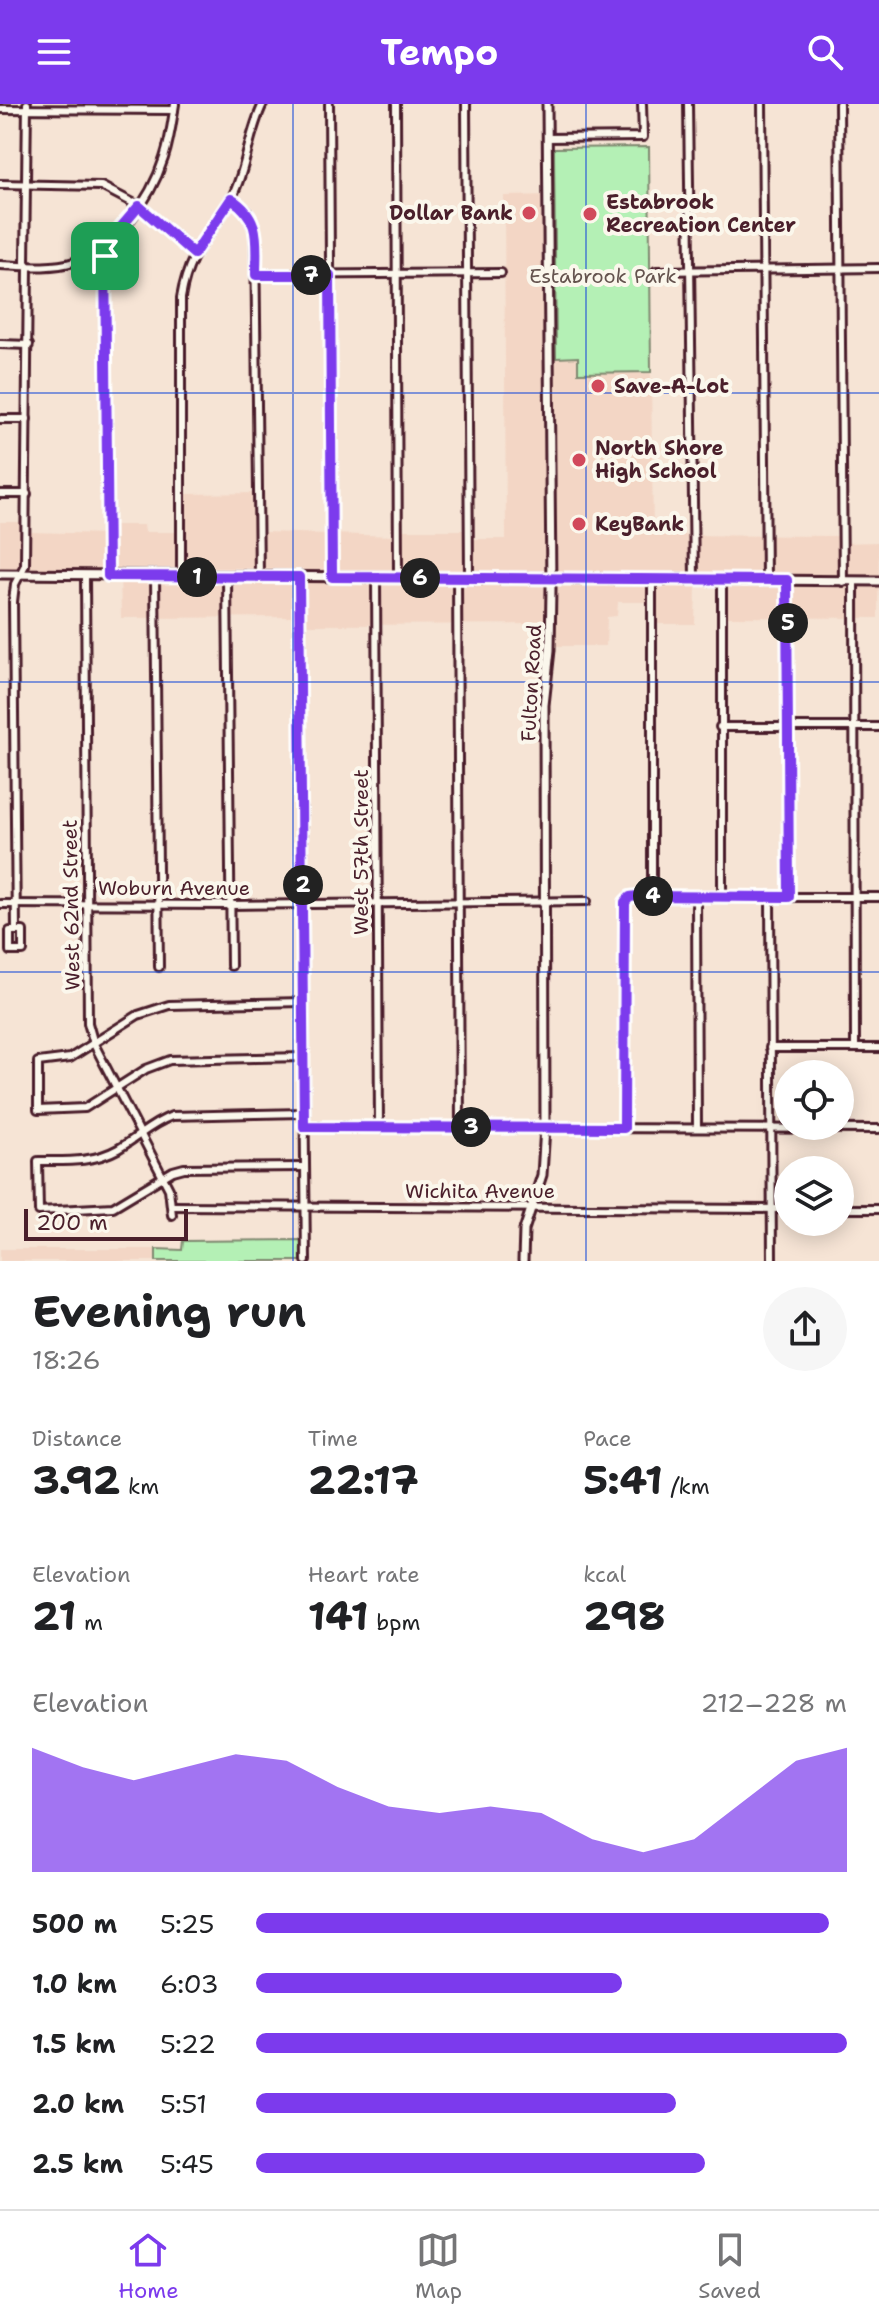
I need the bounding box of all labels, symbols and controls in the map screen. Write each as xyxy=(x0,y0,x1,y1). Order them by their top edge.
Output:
text: Tempo xyxy=(381,28,498,77)
icon: menu xyxy=(32,30,76,74)
icon: search xyxy=(803,30,847,74)
place label: Estabrook Recreation Center xyxy=(606,189,796,238)
place label: Dollar Bank xyxy=(389,200,513,226)
marker: Dollar Bank xyxy=(520,204,538,222)
marker: Estabrook Recreation Center xyxy=(581,205,599,223)
pin xyxy=(71,222,139,290)
icon: arrive xyxy=(83,234,127,278)
pin: 7 xyxy=(291,255,331,295)
text: 7 xyxy=(303,260,319,289)
park label: Estabrook Park xyxy=(529,263,677,289)
place label: Save-A-Lot xyxy=(614,373,729,399)
marker: Save-A-Lot xyxy=(589,377,607,395)
place label: North Shore High School xyxy=(595,435,724,484)
marker: North Shore High School xyxy=(570,451,588,469)
place label: KeyBank xyxy=(595,511,684,537)
marker: KeyBank xyxy=(570,515,588,533)
pin: 1 xyxy=(177,557,217,597)
pin: 6 xyxy=(400,558,440,598)
text: 1 xyxy=(192,562,202,591)
text: 6 xyxy=(412,563,428,592)
pin: 5 xyxy=(768,603,808,643)
text: 5 xyxy=(781,608,795,637)
street label: Fulton Road xyxy=(515,623,547,742)
street label: West 57th Street xyxy=(348,769,374,935)
street label: West 62nd Street xyxy=(57,819,85,991)
pin: 2 xyxy=(283,865,323,905)
text: 2 xyxy=(295,870,311,899)
street label: Woburn Avenue xyxy=(98,875,250,901)
pin: 4 xyxy=(633,876,673,916)
text: 4 xyxy=(645,881,661,910)
map controls xyxy=(774,1060,854,1236)
button: locate xyxy=(774,1060,854,1140)
pin: 3 xyxy=(451,1107,491,1147)
text: 3 xyxy=(463,1112,479,1141)
button: layers xyxy=(774,1156,854,1236)
street label: Wichita Avenue xyxy=(405,1178,555,1204)
scale bar xyxy=(24,1205,188,1241)
text: 200 m xyxy=(36,1208,108,1237)
text: Evening run xyxy=(32,1282,306,1341)
button: share xyxy=(763,1287,847,1371)
text: 18:26 xyxy=(32,1342,101,1377)
text: Distance xyxy=(32,1424,122,1453)
text: Time xyxy=(308,1424,358,1453)
text: Pace xyxy=(583,1424,632,1453)
text: 3.92 xyxy=(32,1453,121,1507)
text: 22:17 xyxy=(308,1453,419,1507)
text: 5:41 xyxy=(583,1453,663,1507)
text: km xyxy=(121,1472,159,1501)
text: /km xyxy=(663,1472,710,1501)
text: Elevation xyxy=(32,1560,130,1589)
text: Heart rate xyxy=(308,1560,420,1589)
text: kcal xyxy=(583,1560,626,1589)
text: 21 xyxy=(32,1589,76,1643)
text: 141 xyxy=(308,1589,369,1643)
text: 298 xyxy=(583,1589,666,1643)
text: m xyxy=(76,1608,103,1637)
text: bpm xyxy=(369,1608,420,1637)
text: Elevation xyxy=(32,1685,148,1720)
text: 212–228 m xyxy=(700,1685,847,1720)
text: 500 m xyxy=(32,1906,117,1941)
text: 5:25 xyxy=(160,1906,214,1941)
text: 1.0 km xyxy=(32,1966,117,2001)
text: 6:03 xyxy=(160,1966,219,2001)
text: 1.5 km xyxy=(32,2026,116,2061)
text: 5:22 xyxy=(160,2026,216,2061)
text: 2.0 km xyxy=(32,2086,124,2121)
text: 5:51 xyxy=(160,2086,207,2121)
text: 2.5 km xyxy=(32,2146,123,2181)
text: 5:45 xyxy=(160,2146,214,2181)
tab: Home xyxy=(118,2228,179,2305)
tab: Map xyxy=(415,2228,462,2305)
tab: Saved xyxy=(698,2228,761,2305)

